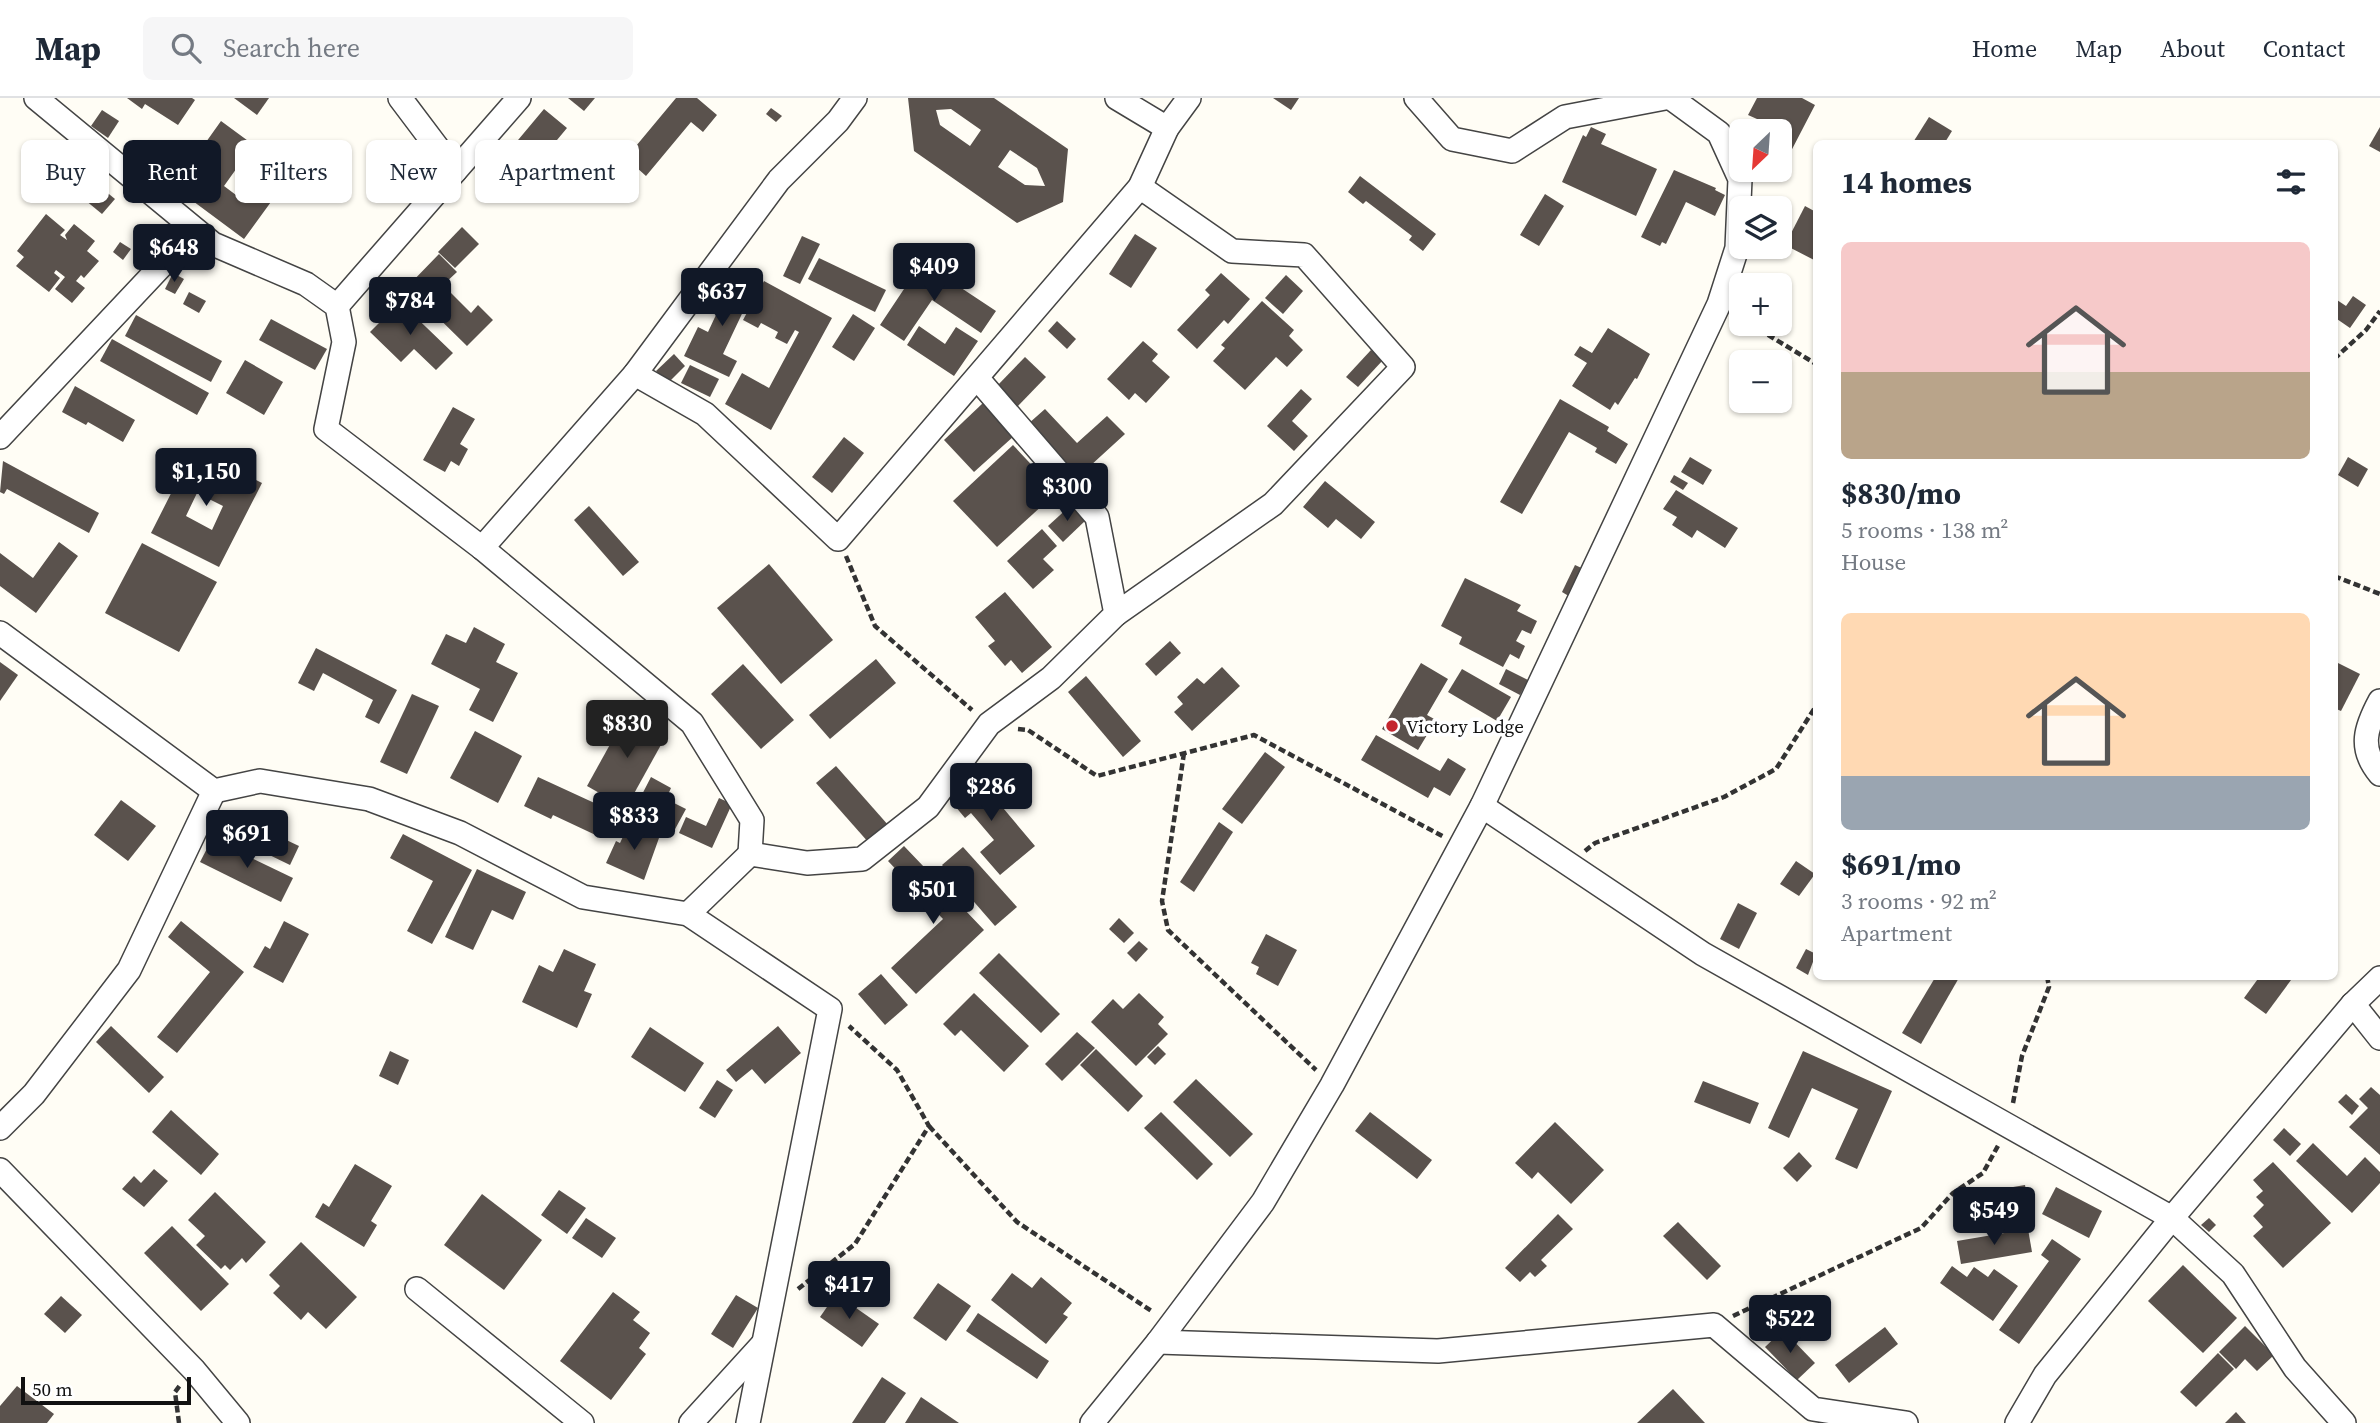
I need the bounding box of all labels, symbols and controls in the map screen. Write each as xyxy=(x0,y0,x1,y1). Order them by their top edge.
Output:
search box xyxy=(143,17,633,80)
text: Map xyxy=(35,26,101,71)
icon: search xyxy=(167,29,205,67)
text: Search here xyxy=(223,30,360,66)
text: Home xyxy=(1972,32,2037,65)
text: Map xyxy=(2075,32,2122,65)
text: About xyxy=(2160,32,2225,65)
text: Contact xyxy=(2263,32,2345,65)
north arrow xyxy=(1729,119,1792,182)
map controls xyxy=(1729,119,1792,413)
chip: Buy xyxy=(21,140,109,203)
chip: Rent xyxy=(123,140,221,203)
chip: Filters xyxy=(235,140,352,203)
chip: New xyxy=(366,140,461,203)
chip: Apartment xyxy=(475,140,639,203)
text: 14 homes xyxy=(1841,162,1972,203)
icon: filters xyxy=(2272,163,2310,201)
button: layers xyxy=(1729,196,1792,259)
pin: $648 xyxy=(133,225,215,284)
text: $648 xyxy=(149,231,199,263)
pin: $409 xyxy=(893,244,975,303)
text: $409 xyxy=(909,250,959,282)
pin: $637 xyxy=(681,268,763,328)
button: + xyxy=(1729,273,1792,336)
text: $637 xyxy=(697,275,747,307)
pin: $784 xyxy=(369,278,451,337)
text: $784 xyxy=(385,284,435,316)
icon: home xyxy=(2013,287,2139,413)
button: − xyxy=(1729,350,1792,413)
pin: $1,150 xyxy=(149,448,263,508)
text: $1,150 xyxy=(171,455,241,487)
pin: $300 xyxy=(1026,464,1108,523)
text: $300 xyxy=(1042,470,1092,502)
text: $830/mo xyxy=(1841,473,1961,514)
text: 5 rooms · 138 m² xyxy=(1841,514,2008,546)
text: House xyxy=(1841,546,1906,578)
icon: home xyxy=(2013,658,2139,784)
pin: $830 xyxy=(586,700,668,760)
text: $830 xyxy=(602,707,652,739)
place label: Victory Lodge xyxy=(1406,713,1524,739)
marker: Victory Lodge xyxy=(1384,718,1400,734)
pin: $286 xyxy=(950,764,1032,823)
text: $286 xyxy=(966,770,1016,802)
pin: $833 xyxy=(593,792,675,852)
text: $833 xyxy=(609,799,659,831)
pin: $691 xyxy=(206,810,288,870)
text: $691 xyxy=(222,817,272,849)
text: $691/mo xyxy=(1841,844,1961,885)
pin: $501 xyxy=(892,866,974,926)
text: $501 xyxy=(908,873,958,905)
text: 3 rooms · 92 m² xyxy=(1841,885,1997,917)
text: Apartment xyxy=(1841,917,1952,949)
pin: $549 xyxy=(1953,1188,2035,1247)
text: $549 xyxy=(1969,1194,2019,1226)
pin: $417 xyxy=(808,1262,890,1321)
text: $417 xyxy=(824,1268,874,1300)
pin: $522 xyxy=(1749,1296,1831,1355)
text: $522 xyxy=(1765,1302,1815,1334)
scale bar xyxy=(21,1374,191,1406)
text: 50 m xyxy=(32,1376,73,1402)

